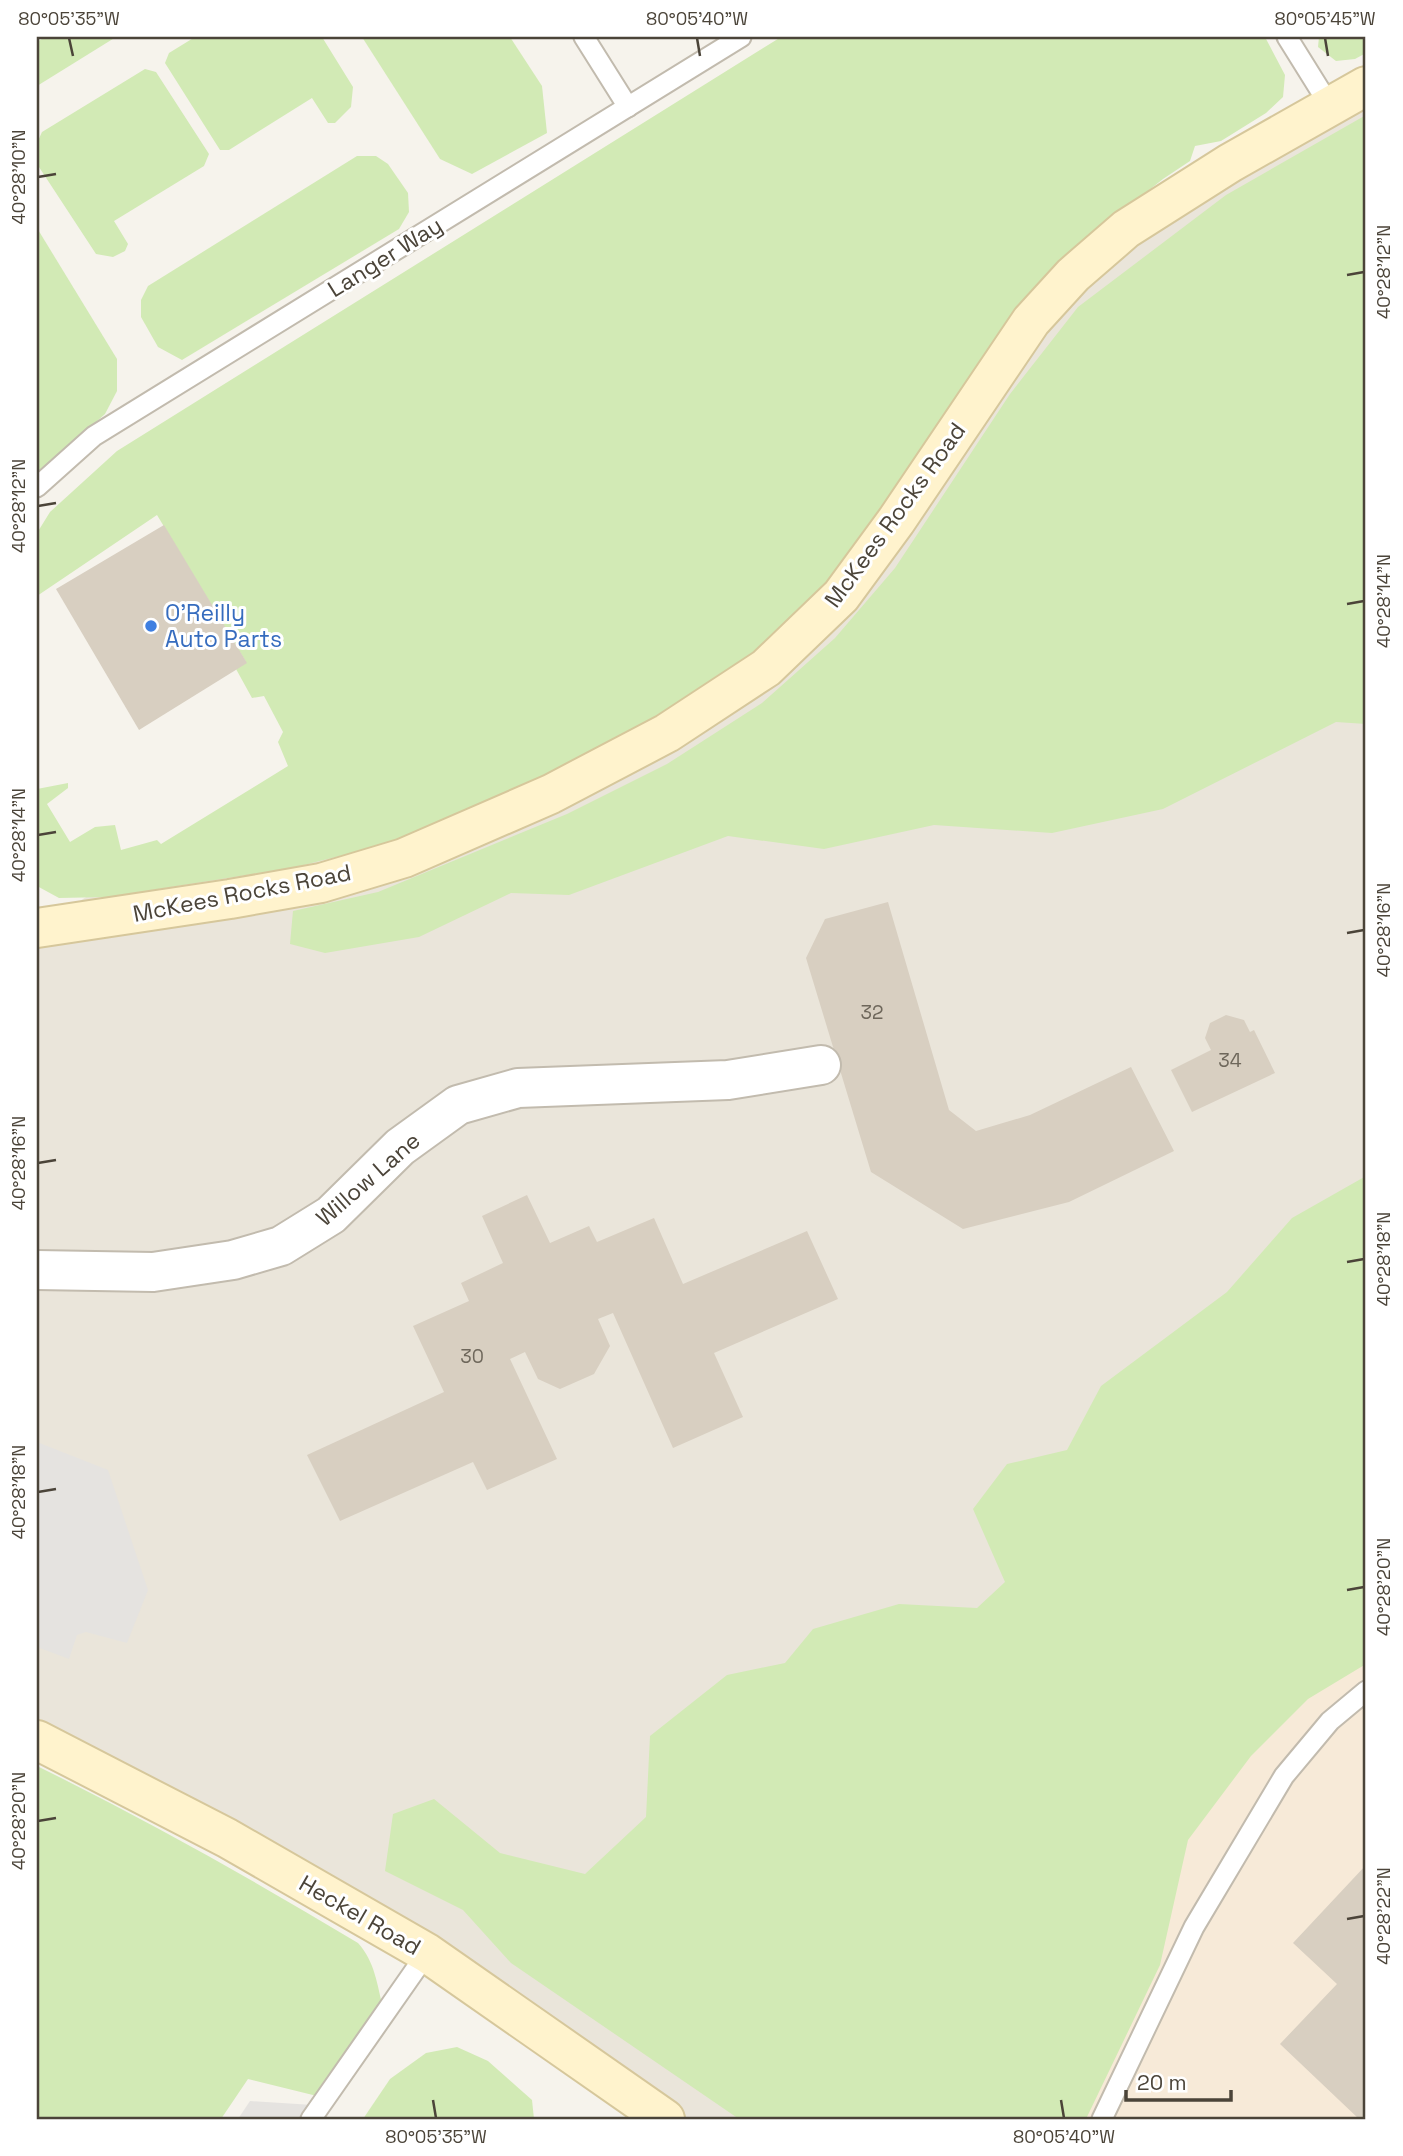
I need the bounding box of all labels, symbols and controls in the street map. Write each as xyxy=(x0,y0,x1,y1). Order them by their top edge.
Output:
text: 80°05'35"W xyxy=(18,7,120,30)
text: 80°05'40"W xyxy=(646,7,748,30)
text: 80°05'45"W xyxy=(1274,7,1376,30)
text: 40°28'10"N xyxy=(7,130,30,224)
street label: Langer Way xyxy=(322,210,448,304)
text: 40°28'12"N xyxy=(1372,225,1395,319)
street label: McKees Rocks Road xyxy=(818,417,972,613)
text: 40°28'12"N xyxy=(7,459,30,553)
text: 40°28'14"N xyxy=(1372,554,1395,648)
place label: O'Reilly Auto Parts xyxy=(165,598,282,654)
marker: O'Reilly Auto Parts xyxy=(143,618,159,634)
text: 40°28'14"N xyxy=(7,788,30,882)
street label: McKees Rocks Road xyxy=(130,857,354,929)
text: 40°28'16"N xyxy=(1372,883,1395,977)
house number: 32 xyxy=(861,1000,883,1025)
house number: 34 xyxy=(1218,1048,1242,1073)
text: 40°28'16"N xyxy=(7,1116,30,1210)
street label: Willow Lane xyxy=(310,1125,426,1233)
text: 40°28'18"N xyxy=(1372,1212,1395,1306)
house number: 30 xyxy=(460,1344,484,1369)
text: 40°28'18"N xyxy=(7,1445,30,1539)
text: 40°28'20"N xyxy=(1372,1538,1395,1636)
text: 40°28'20"N xyxy=(7,1772,30,1870)
text: 40°28'22"N xyxy=(1372,1867,1395,1965)
street label: Heckel Road xyxy=(294,1868,426,1962)
scale bar xyxy=(1126,2058,1232,2102)
text: 20 m xyxy=(1137,2069,1187,2096)
text: 80°05'35"W xyxy=(385,2125,487,2148)
text: 80°05'40"W xyxy=(1013,2125,1115,2148)

